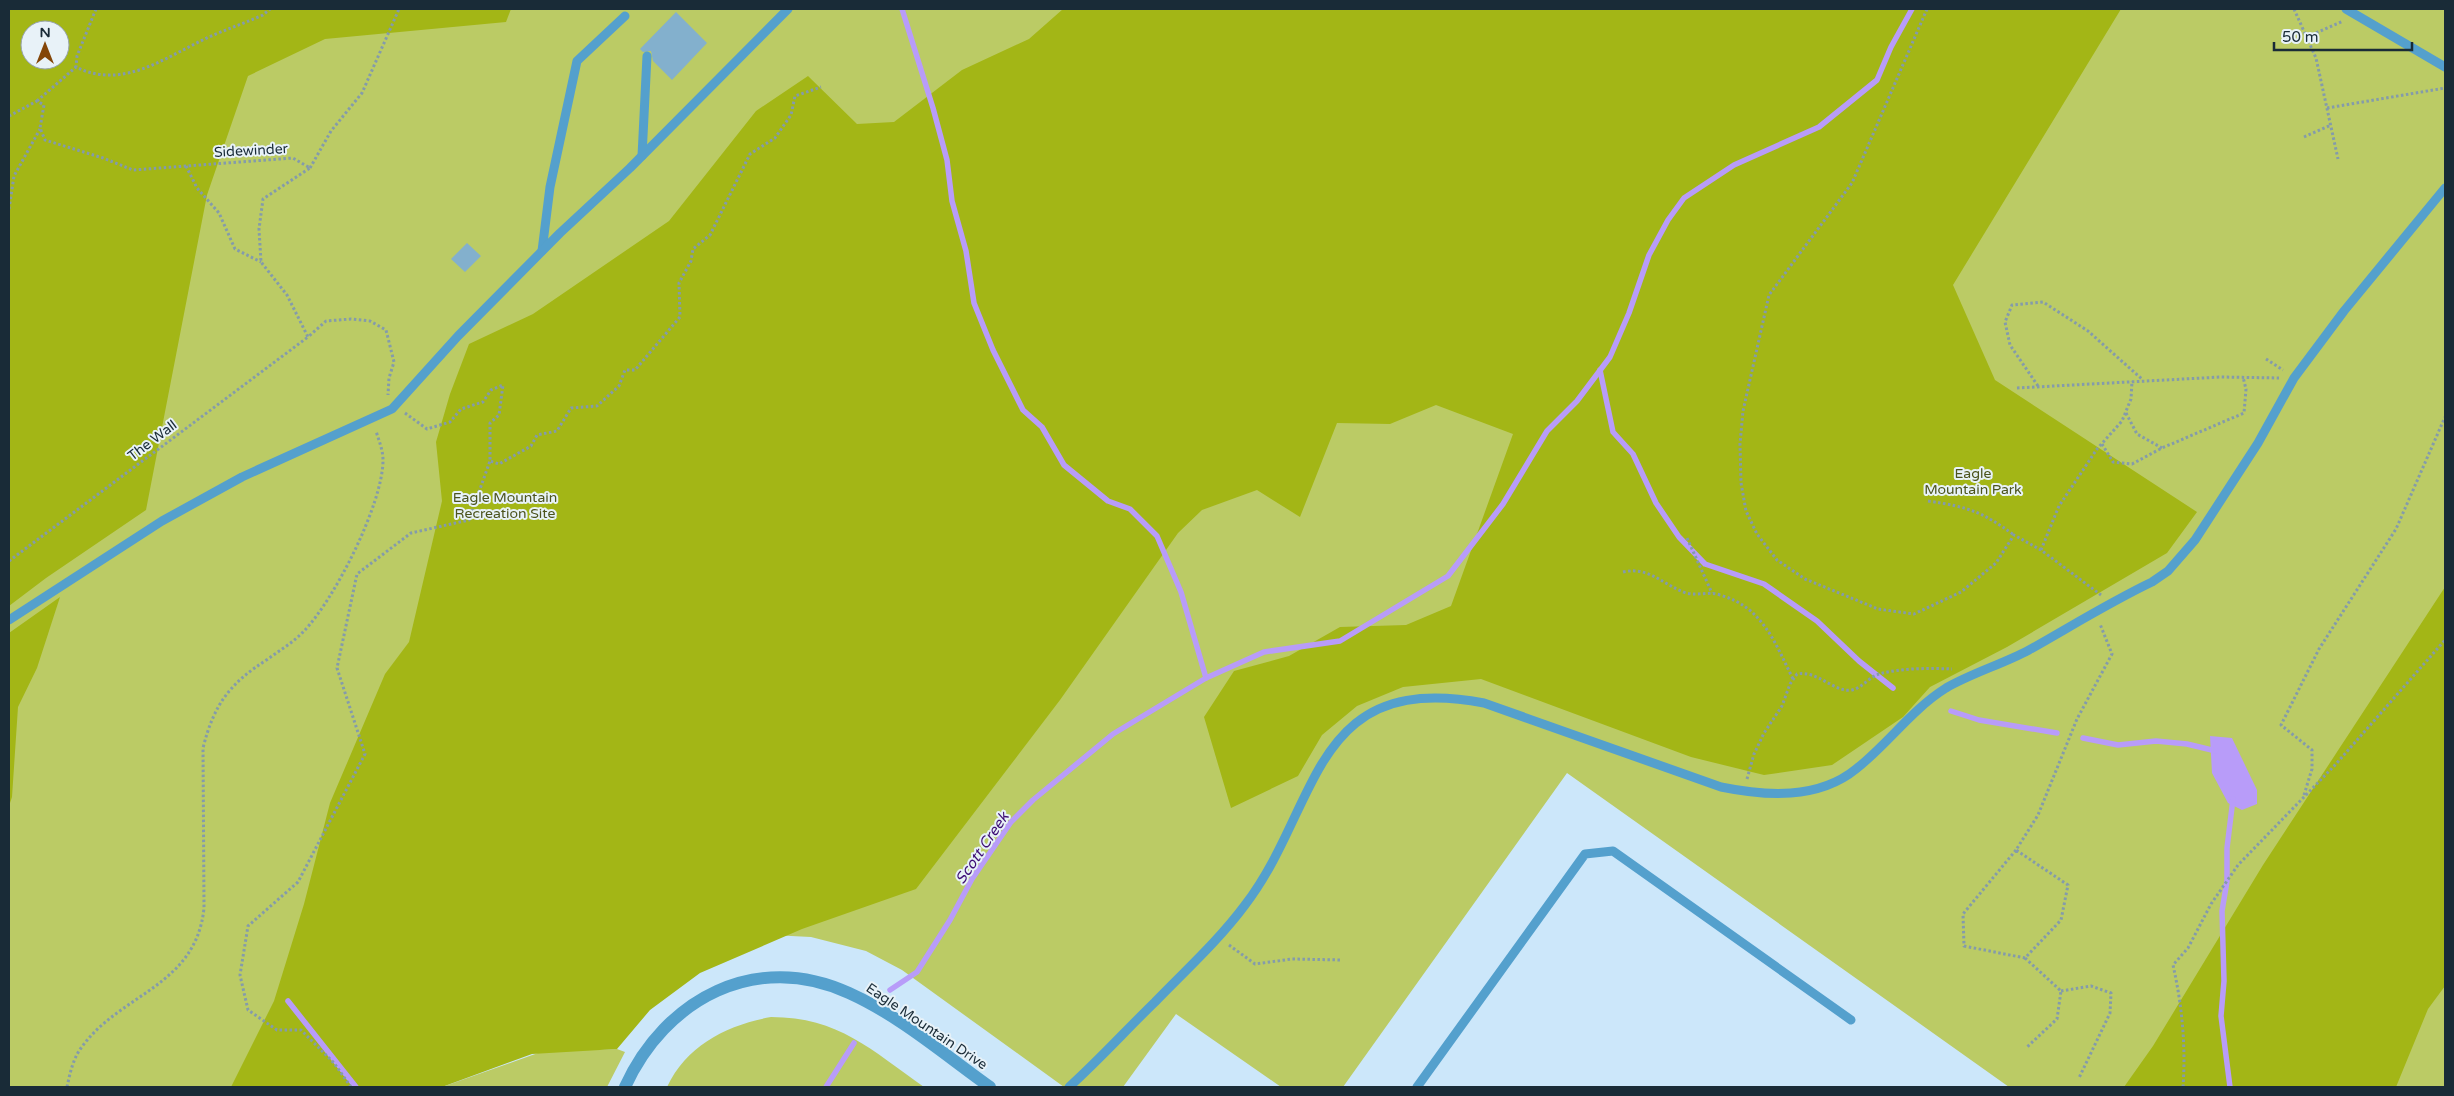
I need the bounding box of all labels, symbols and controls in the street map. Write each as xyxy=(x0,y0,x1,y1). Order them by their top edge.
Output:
north arrow xyxy=(20,20,70,70)
scale bar xyxy=(2274,20,2412,52)
text: N xyxy=(39,24,51,41)
text: 50 m xyxy=(2282,28,2319,46)
street label: Sidewinder xyxy=(214,140,289,161)
street label: The Wall xyxy=(124,416,180,464)
park label: Eagle Mountain Park xyxy=(1924,465,2022,498)
park label: Eagle Mountain Recreation Site xyxy=(453,489,557,522)
water label: Scott Creek xyxy=(951,807,1014,887)
street label: Eagle Mountain Drive xyxy=(863,979,991,1073)

